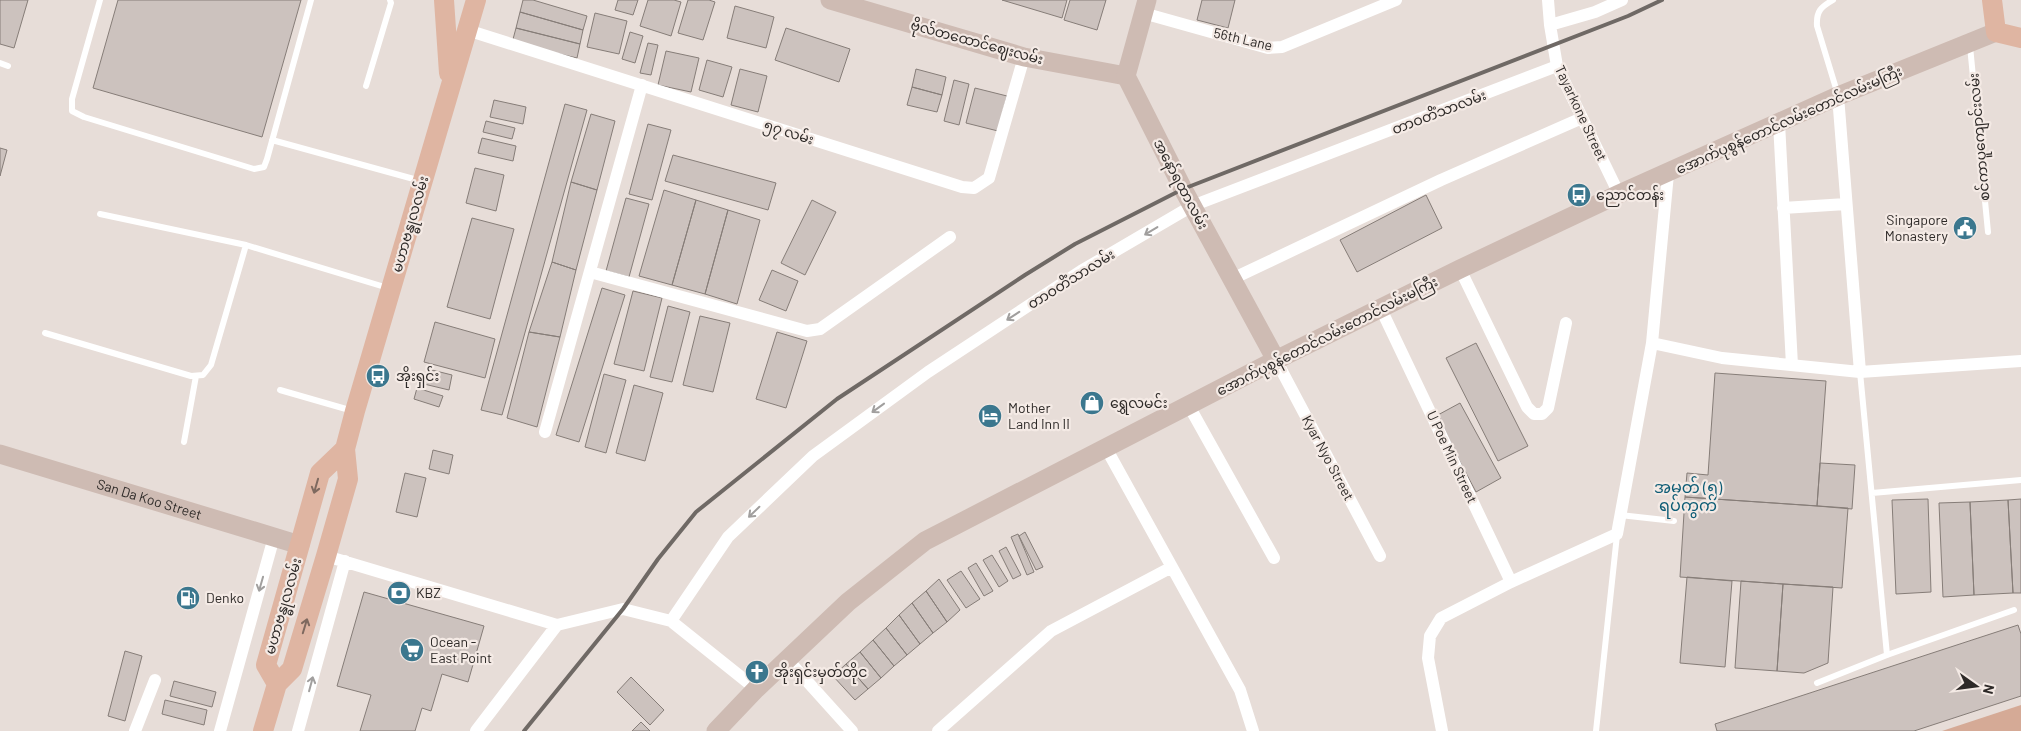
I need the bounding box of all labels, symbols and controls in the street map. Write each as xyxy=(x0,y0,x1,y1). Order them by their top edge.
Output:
street label: ဗိုလ်တထောင်ဈေးလမ်း xyxy=(908,15,1046,71)
street label: 56th Lane xyxy=(1212,23,1274,54)
street label: အောက်ပုစွန်တောင်လမ်းတောင်လမ်းမကြီး xyxy=(1673,61,1906,181)
street label: Tayarkone Street xyxy=(1552,62,1611,163)
street label: စင်ကာပူကျောင်းလမ်း xyxy=(1963,72,1997,202)
street label: တာဝတိံသာလမ်း xyxy=(1389,85,1488,137)
street label: ၅၇ လမ်း xyxy=(761,115,817,151)
street label: အနော်ရထာလမ်း xyxy=(1147,135,1213,234)
street label: မဟာဗန္ဓုလလမ်း xyxy=(387,173,436,275)
bus stop icon: ညောင်တန်း xyxy=(1566,182,1592,208)
place label: ညောင်တန်း xyxy=(1596,185,1664,207)
place label: Singapore Monastery xyxy=(1885,211,1949,244)
public building icon: Singapore Monastery xyxy=(1952,215,1978,241)
one-way arrow xyxy=(1144,226,1158,236)
street label: တာဝတိံသာလမ်း xyxy=(1024,244,1117,312)
street label: အောက်ပုစွန်တောင်လမ်းတောင်လမ်းမကြီး xyxy=(1213,271,1442,402)
one-way arrow xyxy=(1006,312,1020,322)
bus stop icon: အိုးရှင်း xyxy=(365,363,391,389)
place label: အိုးရှင်း xyxy=(396,366,439,388)
shop icon: ရွှေလမင်း xyxy=(1079,390,1105,416)
place label: ရွှေလမင်း xyxy=(1110,393,1167,415)
place label: Mother Land Inn II xyxy=(1008,399,1070,432)
one-way arrow xyxy=(871,403,885,413)
hotel icon: Mother Land Inn II xyxy=(977,403,1003,429)
street label: U Poe Min Street xyxy=(1424,408,1481,506)
street label: Kyar Nyo Street xyxy=(1299,412,1358,503)
street label: San Da Koo Street xyxy=(95,475,204,523)
district label: အမှတ် (၅) ရပ်ကွက် xyxy=(1654,476,1723,519)
one-way arrow xyxy=(311,478,321,494)
one-way arrow xyxy=(748,506,760,518)
street label: မဟာဗန္ဓုလလမ်း xyxy=(260,555,309,657)
one-way arrow xyxy=(255,576,265,592)
bank icon: KBZ xyxy=(386,580,412,606)
place label: KBZ xyxy=(416,584,441,601)
fuel station icon: Denko xyxy=(175,585,201,611)
place label: Denko xyxy=(206,589,244,606)
one-way arrow xyxy=(301,618,311,634)
place label: Ocean - East Point xyxy=(430,633,492,666)
supermarket icon: Ocean - East Point xyxy=(399,637,425,663)
church icon: အိုးရှင်းမှတ်တိုင xyxy=(744,659,770,685)
north arrow xyxy=(1951,661,2001,711)
place label: အိုးရှင်းမှတ်တိုင xyxy=(774,662,867,684)
one-way arrow xyxy=(306,676,316,692)
text: N xyxy=(1980,683,1998,696)

